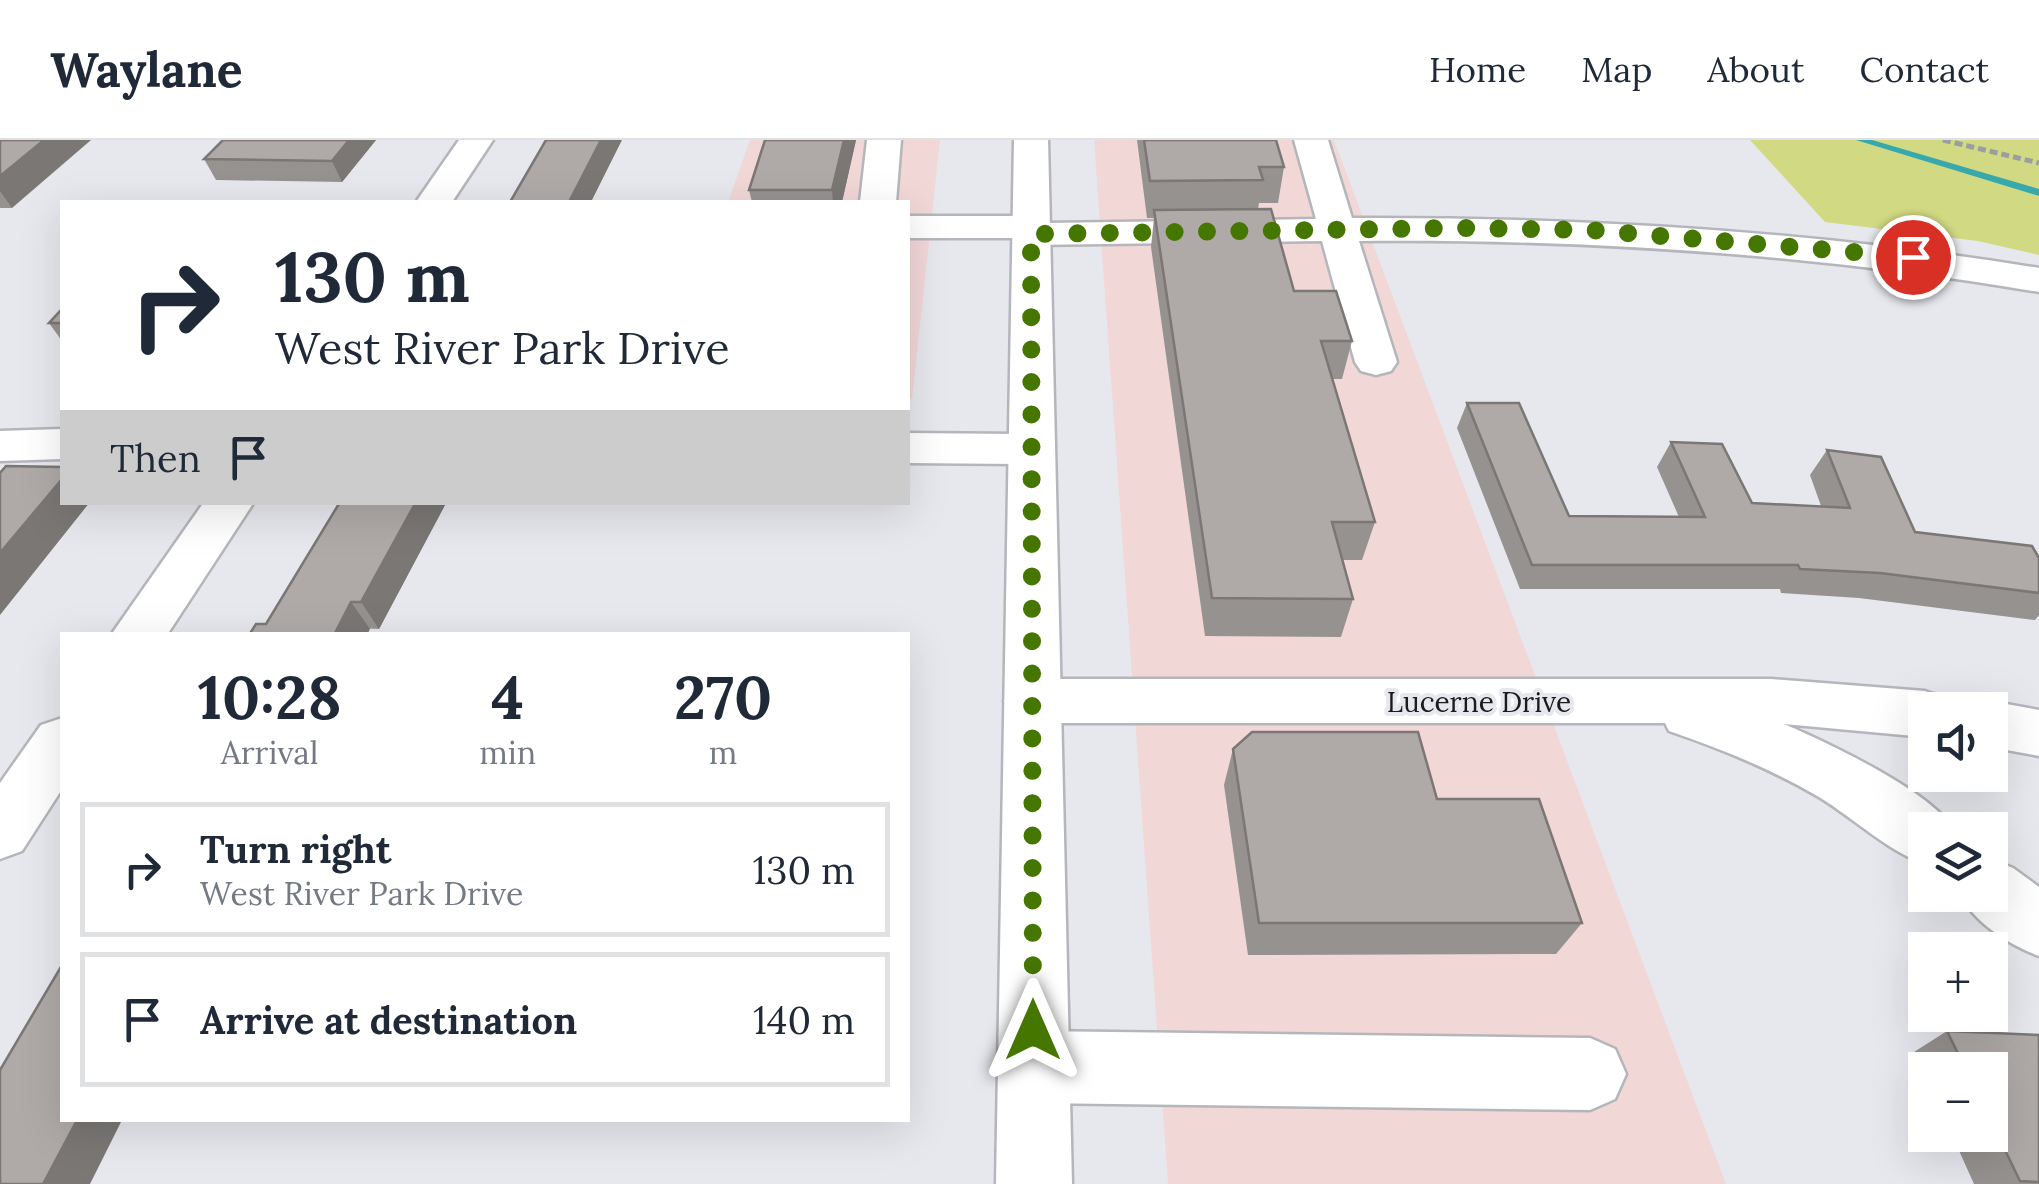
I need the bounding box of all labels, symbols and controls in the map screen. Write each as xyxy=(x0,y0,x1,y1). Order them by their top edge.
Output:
text: Waylane xyxy=(50,39,243,100)
text: Home xyxy=(1429,47,1526,92)
text: Map xyxy=(1581,47,1652,92)
text: About xyxy=(1707,47,1805,92)
text: Contact xyxy=(1860,47,1989,92)
pin xyxy=(1871,215,1956,300)
icon: arrive xyxy=(1886,230,1941,285)
text: 130 m xyxy=(275,232,470,321)
icon: right xyxy=(110,240,240,370)
text: West River Park Drive xyxy=(275,319,730,376)
icon: arrive xyxy=(221,430,276,485)
text: Then xyxy=(110,434,201,482)
text: 10:28 xyxy=(198,659,342,735)
text: 4 xyxy=(491,659,524,735)
text: 270 xyxy=(674,659,772,735)
street label: Lucerne Drive xyxy=(1387,684,1571,720)
map controls xyxy=(1908,692,2008,1152)
button: sound xyxy=(1908,692,2008,792)
text: Arrival xyxy=(221,732,319,773)
text: min xyxy=(479,732,536,773)
text: m xyxy=(709,732,737,773)
button: layers xyxy=(1908,812,2008,912)
text: Turn right xyxy=(200,825,391,873)
icon: right xyxy=(115,842,170,897)
text: 130 m xyxy=(752,846,855,894)
text: West River Park Drive xyxy=(200,873,523,914)
button: + xyxy=(1908,932,2008,1032)
position arrow xyxy=(981,978,1085,1082)
icon: arrive xyxy=(115,992,170,1047)
text: Arrive at destination xyxy=(200,996,577,1044)
text: 140 m xyxy=(753,996,855,1044)
button: − xyxy=(1908,1052,2008,1152)

